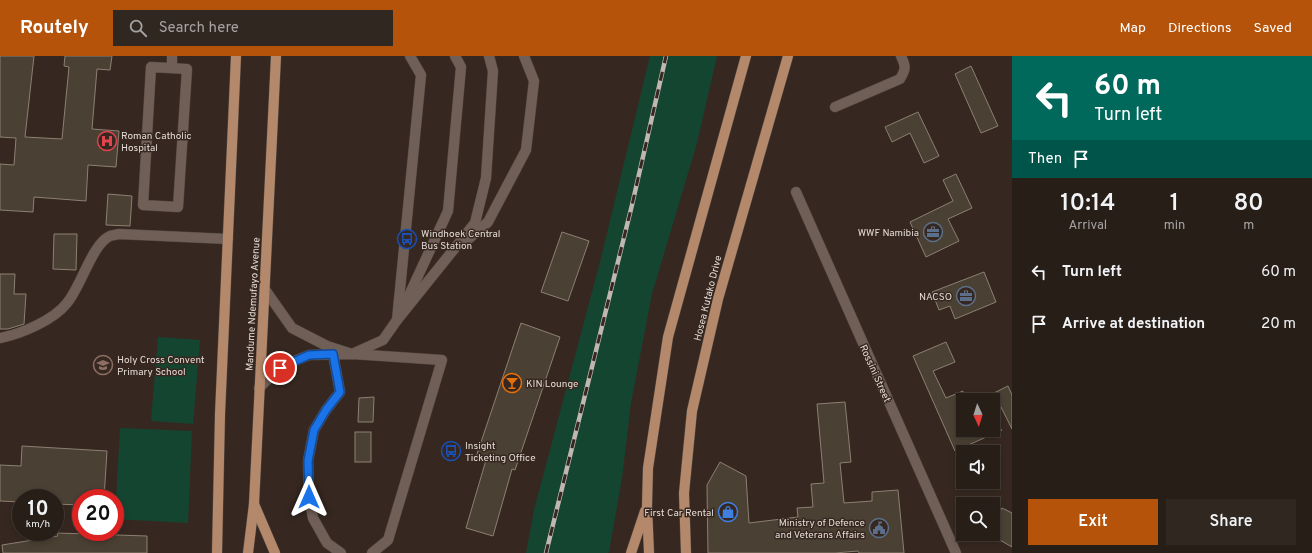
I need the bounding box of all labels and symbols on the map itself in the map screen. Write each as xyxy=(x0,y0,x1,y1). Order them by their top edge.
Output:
hospital icon: Roman Catholic Hospital xyxy=(96,130,118,152)
place label: Roman Catholic Hospital xyxy=(121,130,192,155)
office icon: WWF Namibia xyxy=(922,221,944,243)
place label: WWF Namibia xyxy=(858,227,919,240)
bus stop icon: Windhoek Central Bus Station xyxy=(396,228,418,250)
place label: Windhoek Central Bus Station xyxy=(421,228,500,253)
street label: Mandume Ndemufayo Avenue xyxy=(244,237,263,371)
street label: Hosea Kutako Drive xyxy=(692,254,725,343)
office icon: NACSO xyxy=(955,285,977,307)
place label: NACSO xyxy=(919,291,952,304)
street label: Rossini Street xyxy=(856,343,893,405)
pin xyxy=(263,351,297,385)
school or university icon: Holy Cross Convent Primary School xyxy=(92,354,114,376)
place label: Holy Cross Convent Primary School xyxy=(117,354,205,379)
bar icon: KIN Lounge xyxy=(501,372,523,394)
place label: KIN Lounge xyxy=(526,378,578,391)
north arrow xyxy=(956,393,1000,437)
bus stop icon: Insight Ticketing Office xyxy=(440,440,462,462)
place label: Insight Ticketing Office xyxy=(465,440,536,465)
position arrow xyxy=(288,476,330,518)
speed limit sign: 20 xyxy=(72,489,124,541)
shop icon: First Car Rental xyxy=(717,501,739,523)
place label: First Car Rental xyxy=(644,507,714,520)
place label: Ministry of Defence and Veterans Affairs xyxy=(775,517,865,542)
public building icon: Ministry of Defence and Veterans Affairs xyxy=(868,517,890,539)

